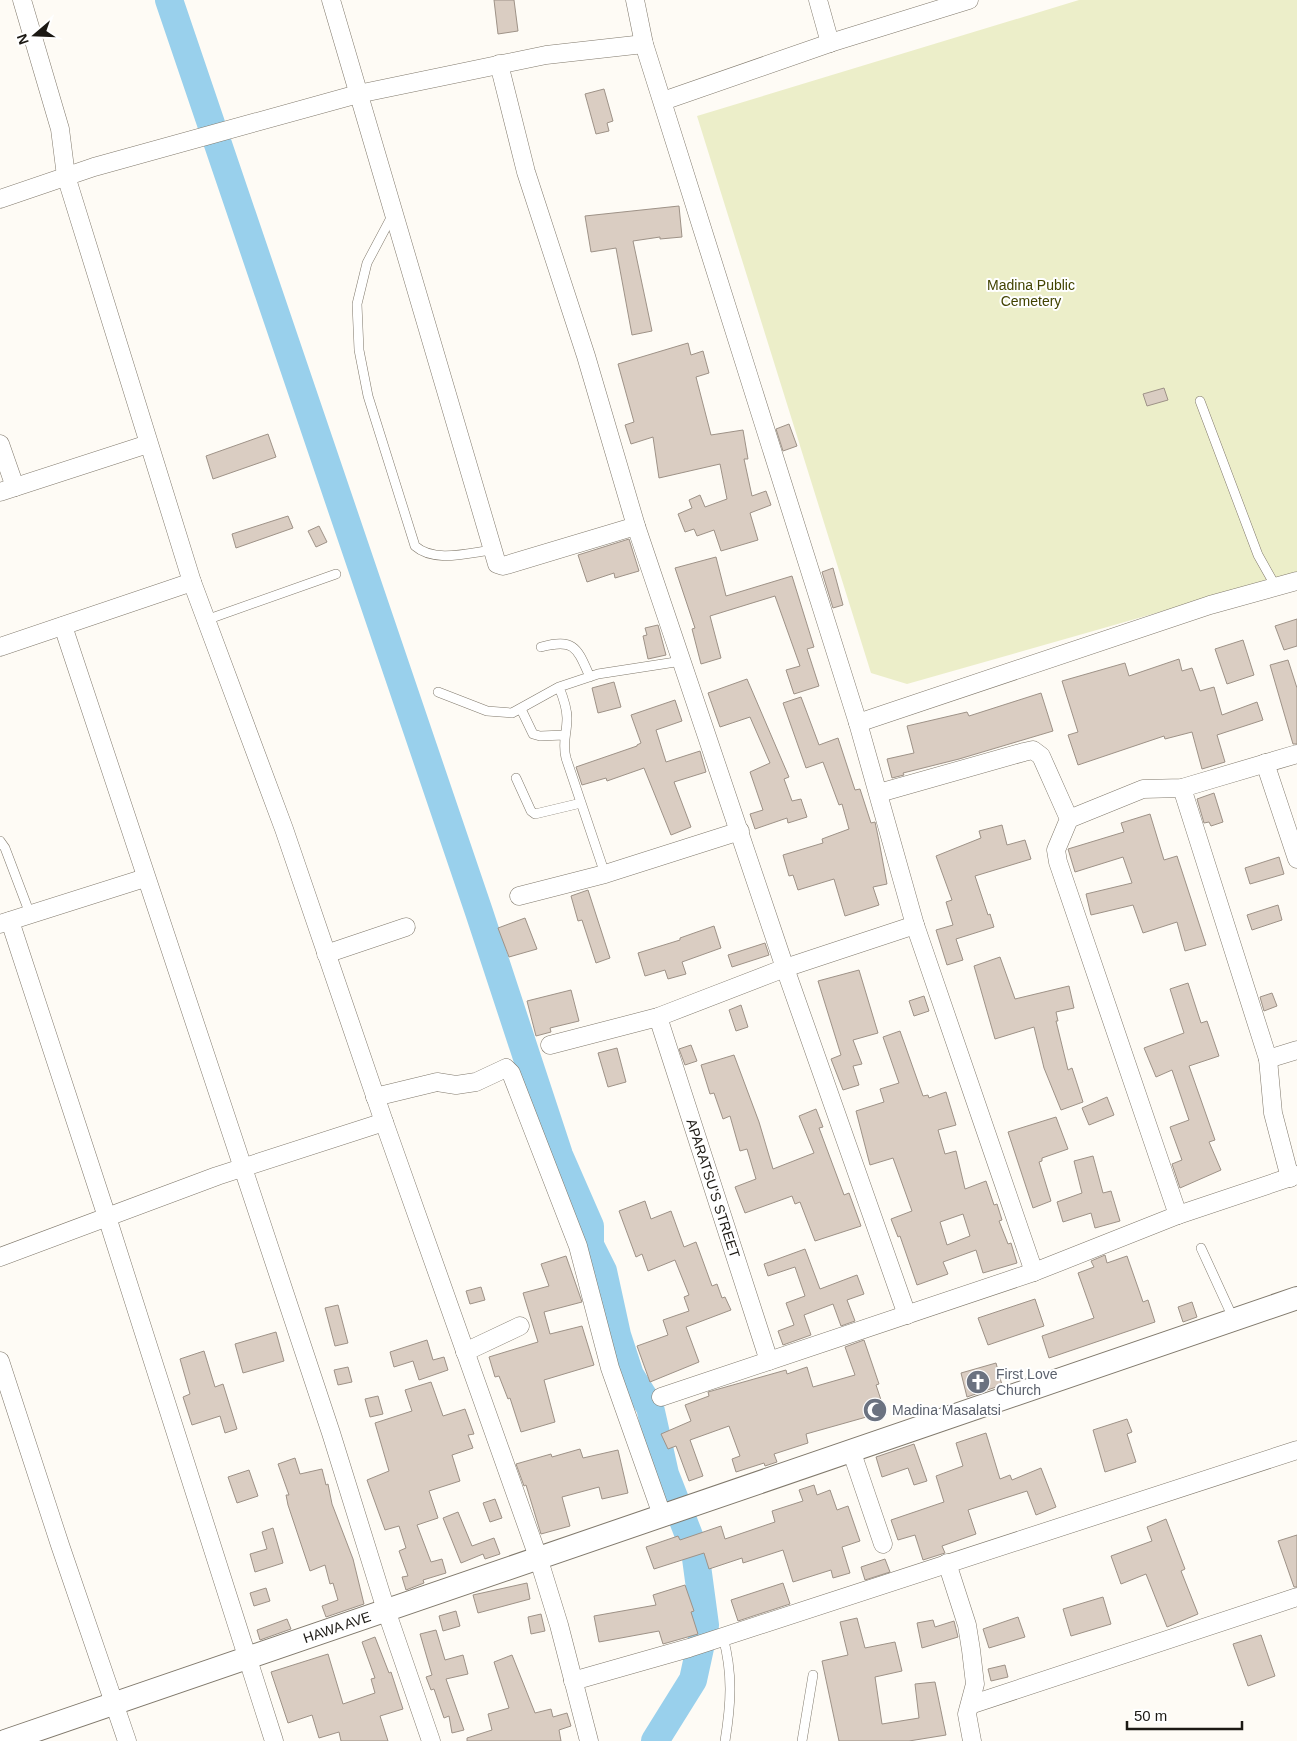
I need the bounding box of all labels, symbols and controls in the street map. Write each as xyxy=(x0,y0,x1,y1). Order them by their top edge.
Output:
north arrow xyxy=(10,10,60,60)
text: N xyxy=(13,32,32,47)
park label: Madina Public Cemetery xyxy=(987,277,1075,309)
street label: APARATSU’S STREET xyxy=(683,1117,743,1260)
place label: First Love Church xyxy=(996,1366,1058,1398)
church icon: First Love Church xyxy=(965,1369,991,1395)
mosque icon: Madina Masalatsi xyxy=(862,1397,888,1423)
place label: Madina Masalatsi xyxy=(892,1402,1001,1418)
street label: HAWA AVE xyxy=(301,1608,373,1646)
scale bar xyxy=(1127,1698,1242,1730)
text: 50 m xyxy=(1134,1707,1167,1724)

